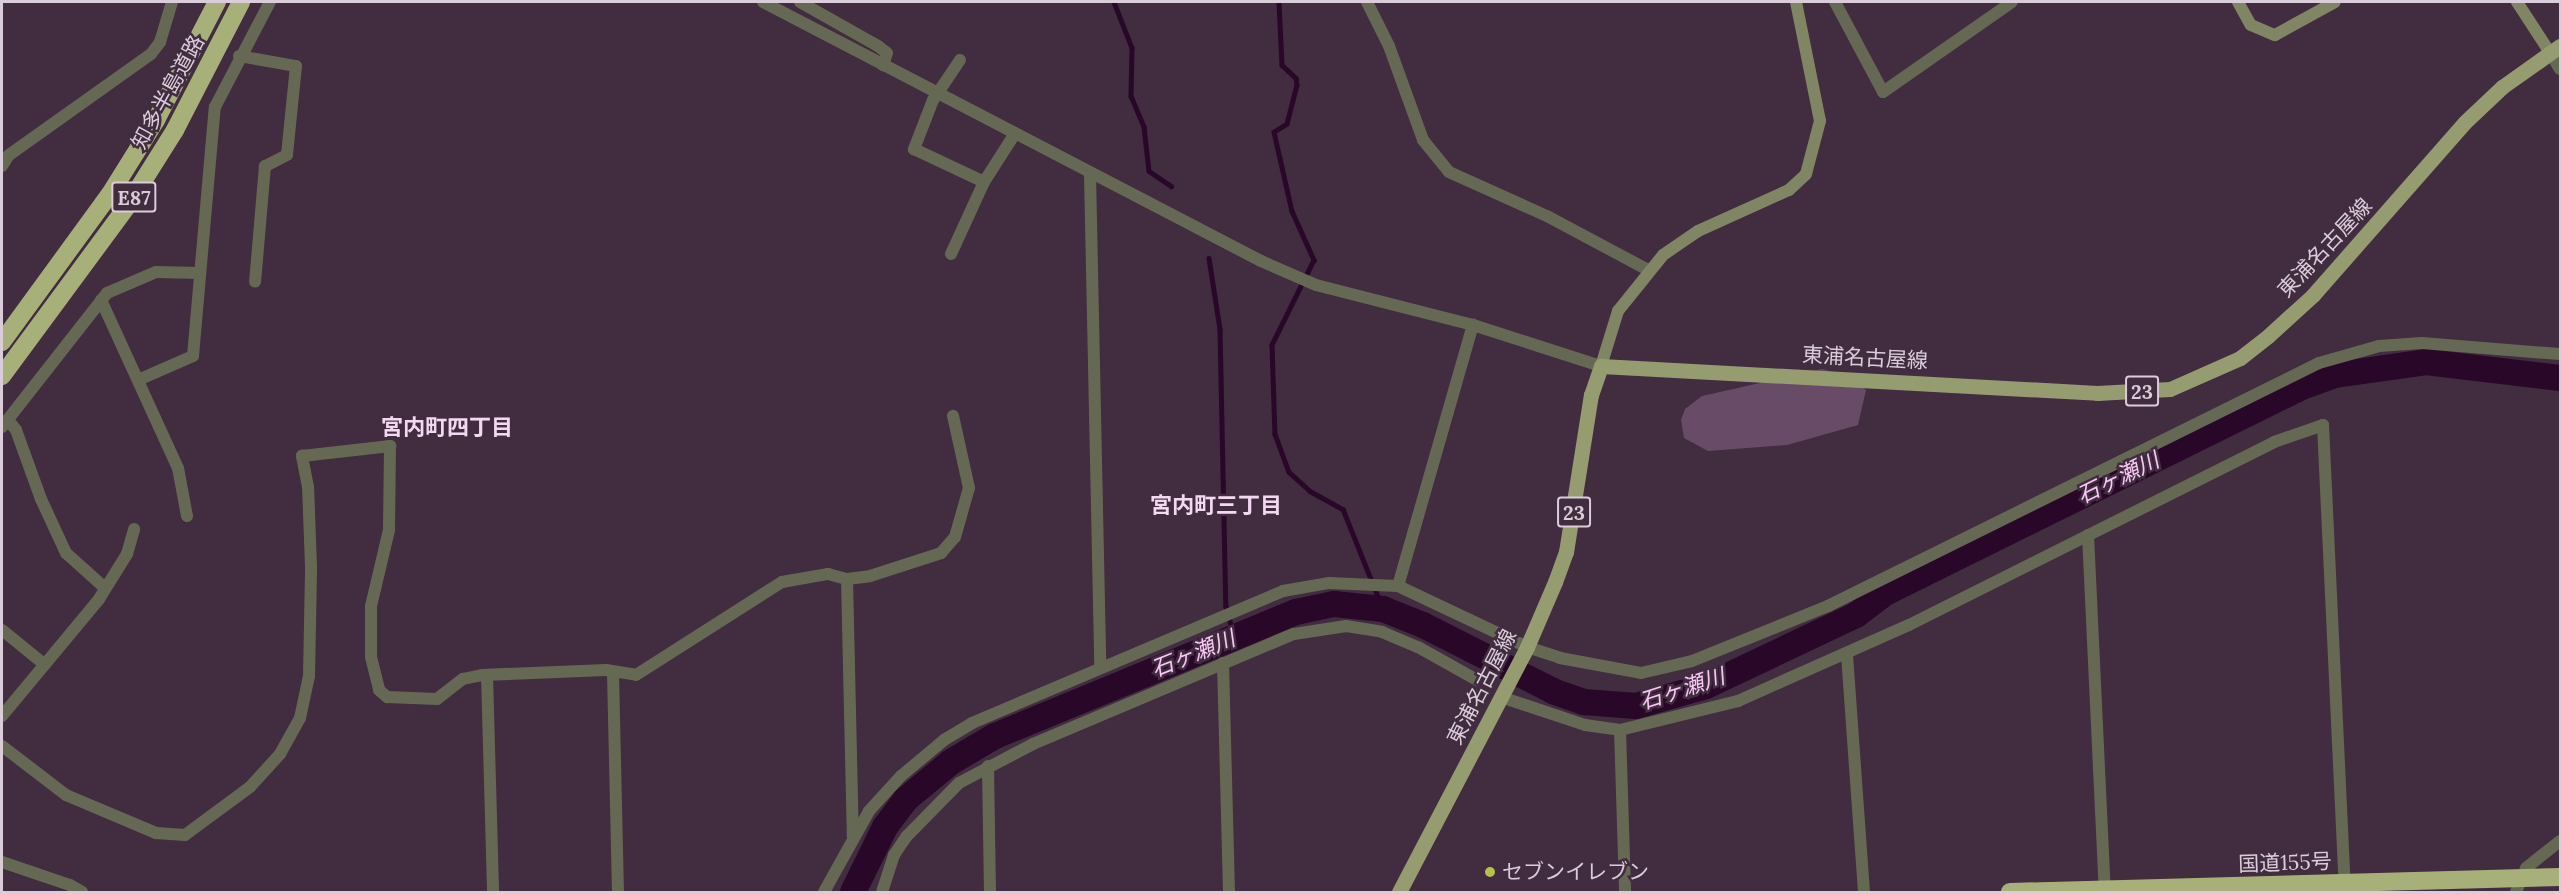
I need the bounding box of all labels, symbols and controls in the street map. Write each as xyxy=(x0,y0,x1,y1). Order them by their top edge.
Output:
street label: 知多半島道路 xyxy=(126,31,210,153)
road number: E87 xyxy=(110,180,158,214)
street label: 東浦名古屋線 xyxy=(2273,193,2377,303)
street label: 東浦名古屋線 xyxy=(1801,342,1929,374)
road number: 23 xyxy=(2124,374,2160,408)
district label: 宮内町四丁目 xyxy=(381,415,513,441)
water label: 石ヶ瀬川 xyxy=(2073,447,2163,509)
district label: 宮内町三丁目 xyxy=(1150,493,1282,519)
road number: 23 xyxy=(1556,495,1592,529)
water label: 石ヶ瀬川 xyxy=(1147,625,1239,683)
street label: 東浦名古屋線 xyxy=(1442,625,1522,749)
water label: 石ヶ瀬川 xyxy=(1636,663,1728,715)
street label: 国道155号 xyxy=(2238,849,2332,877)
place label: セブンイレブン xyxy=(1502,859,1649,885)
marker: セブンイレブン xyxy=(1483,865,1497,879)

